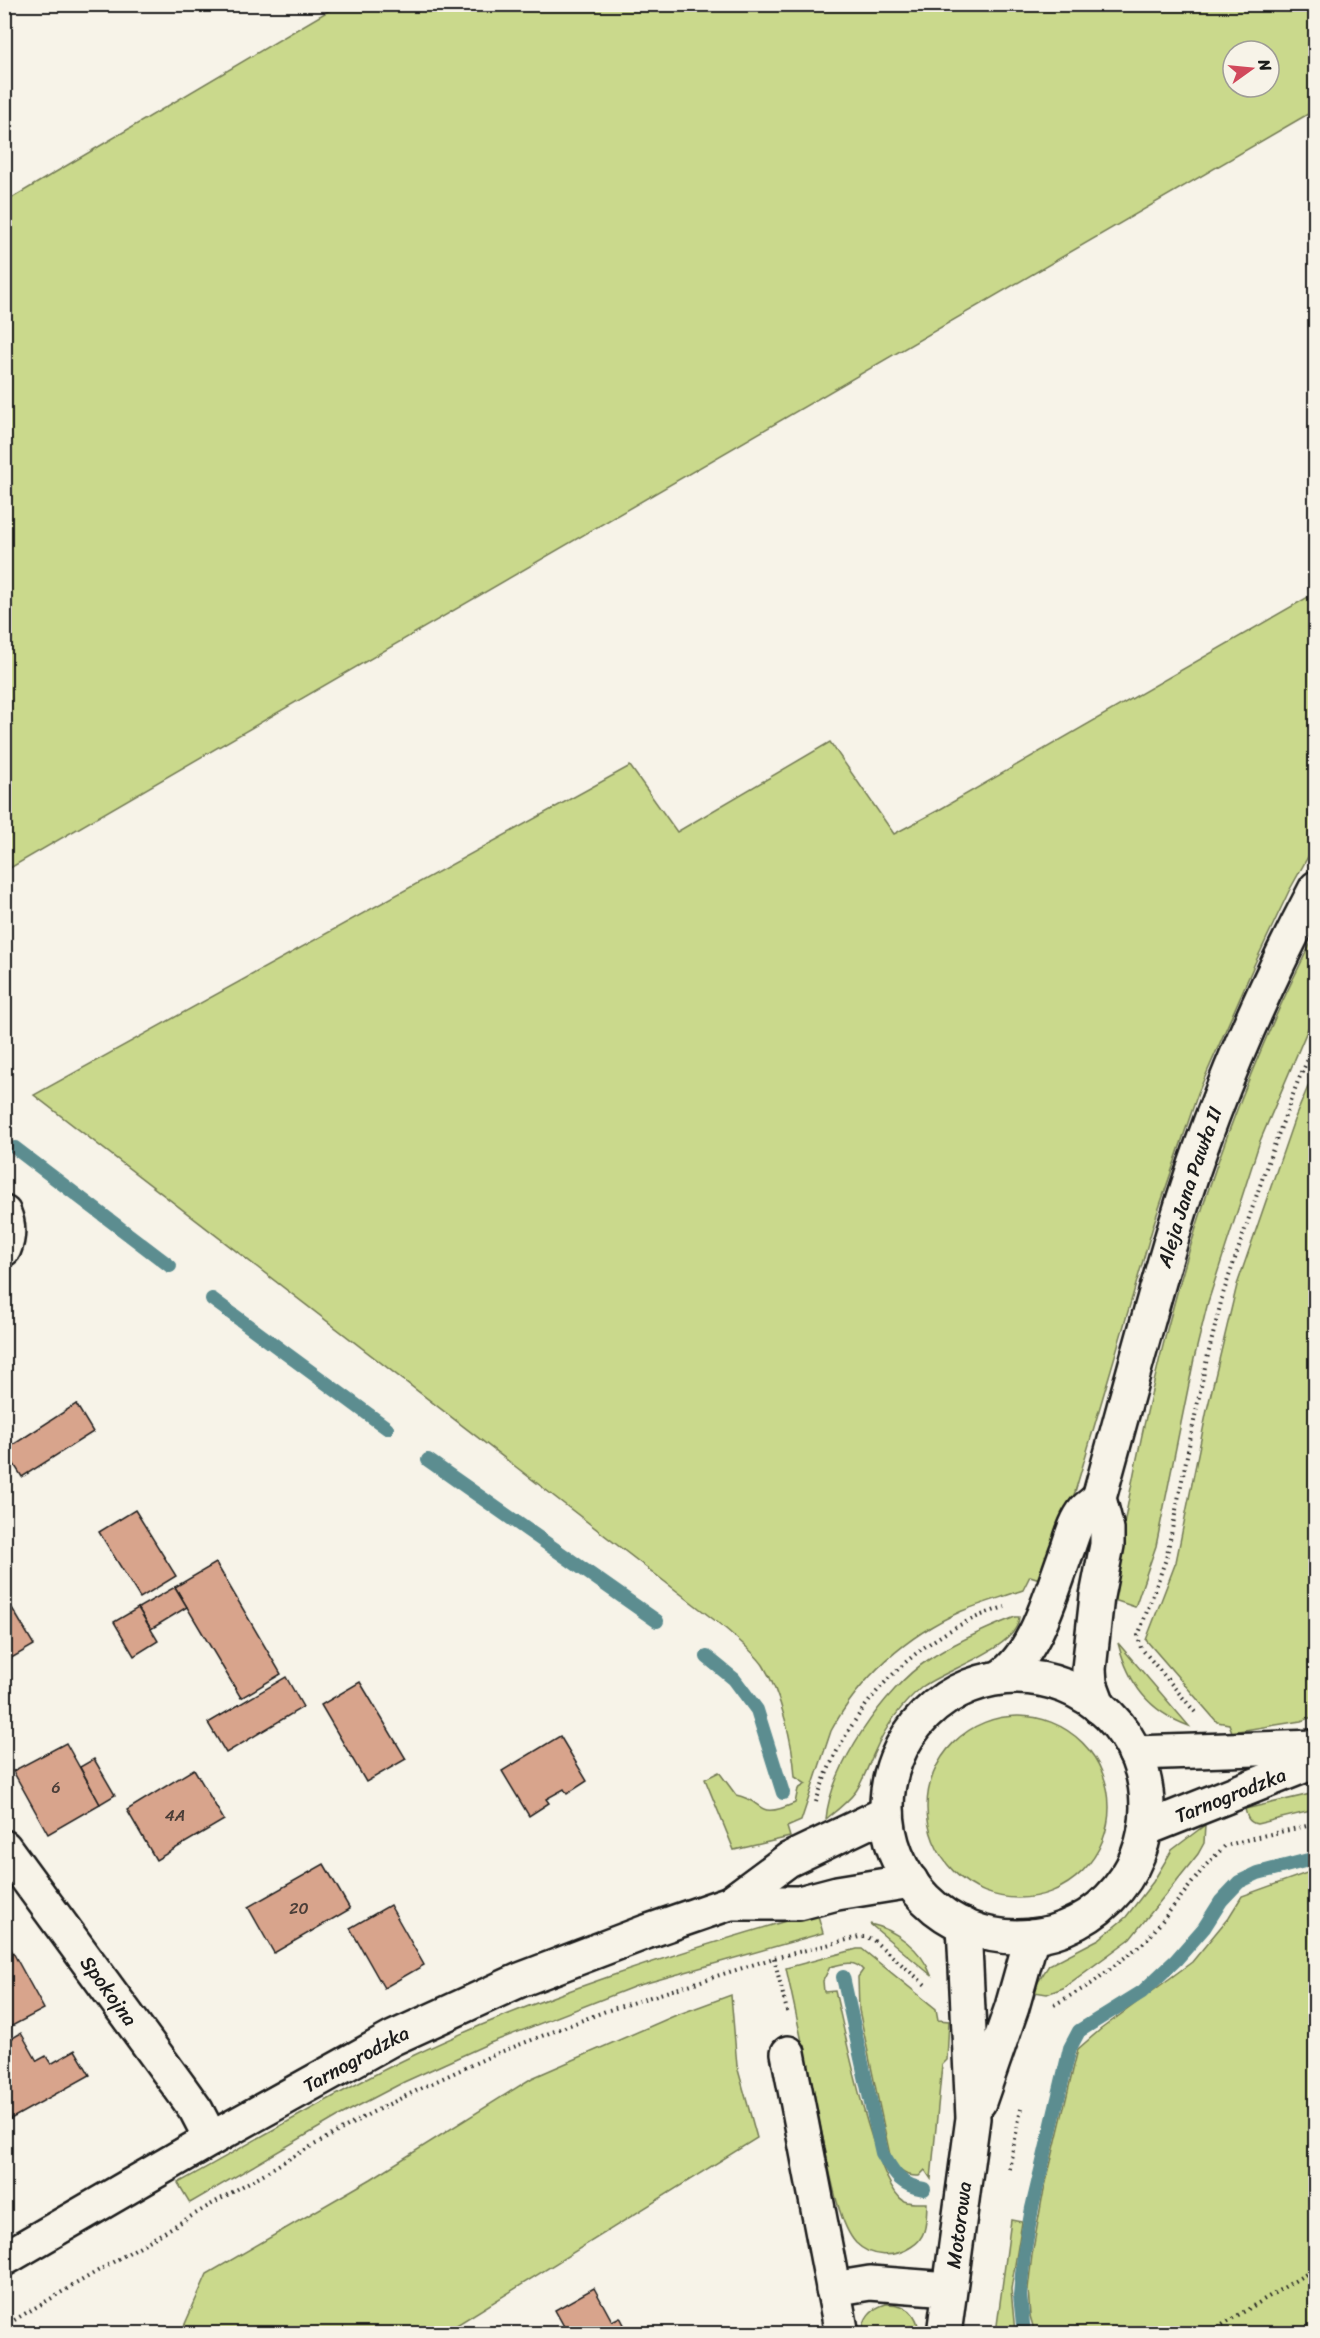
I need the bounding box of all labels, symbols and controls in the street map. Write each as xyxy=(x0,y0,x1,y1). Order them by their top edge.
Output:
north arrow xyxy=(1221,39,1281,99)
text: N xyxy=(1249,55,1281,75)
street label: Aleja Jana Pawła II xyxy=(1146,1101,1232,1273)
street label: Tarnogrodzka xyxy=(1169,1757,1292,1833)
house number: 6 xyxy=(51,1773,61,1802)
house number: 4A xyxy=(165,1801,185,1830)
house number: 20 xyxy=(289,1894,309,1923)
street label: Spokojna xyxy=(71,1948,147,2034)
street label: Tarnogrodzka xyxy=(296,2015,415,2102)
street label: Motorowa xyxy=(935,2179,982,2271)

